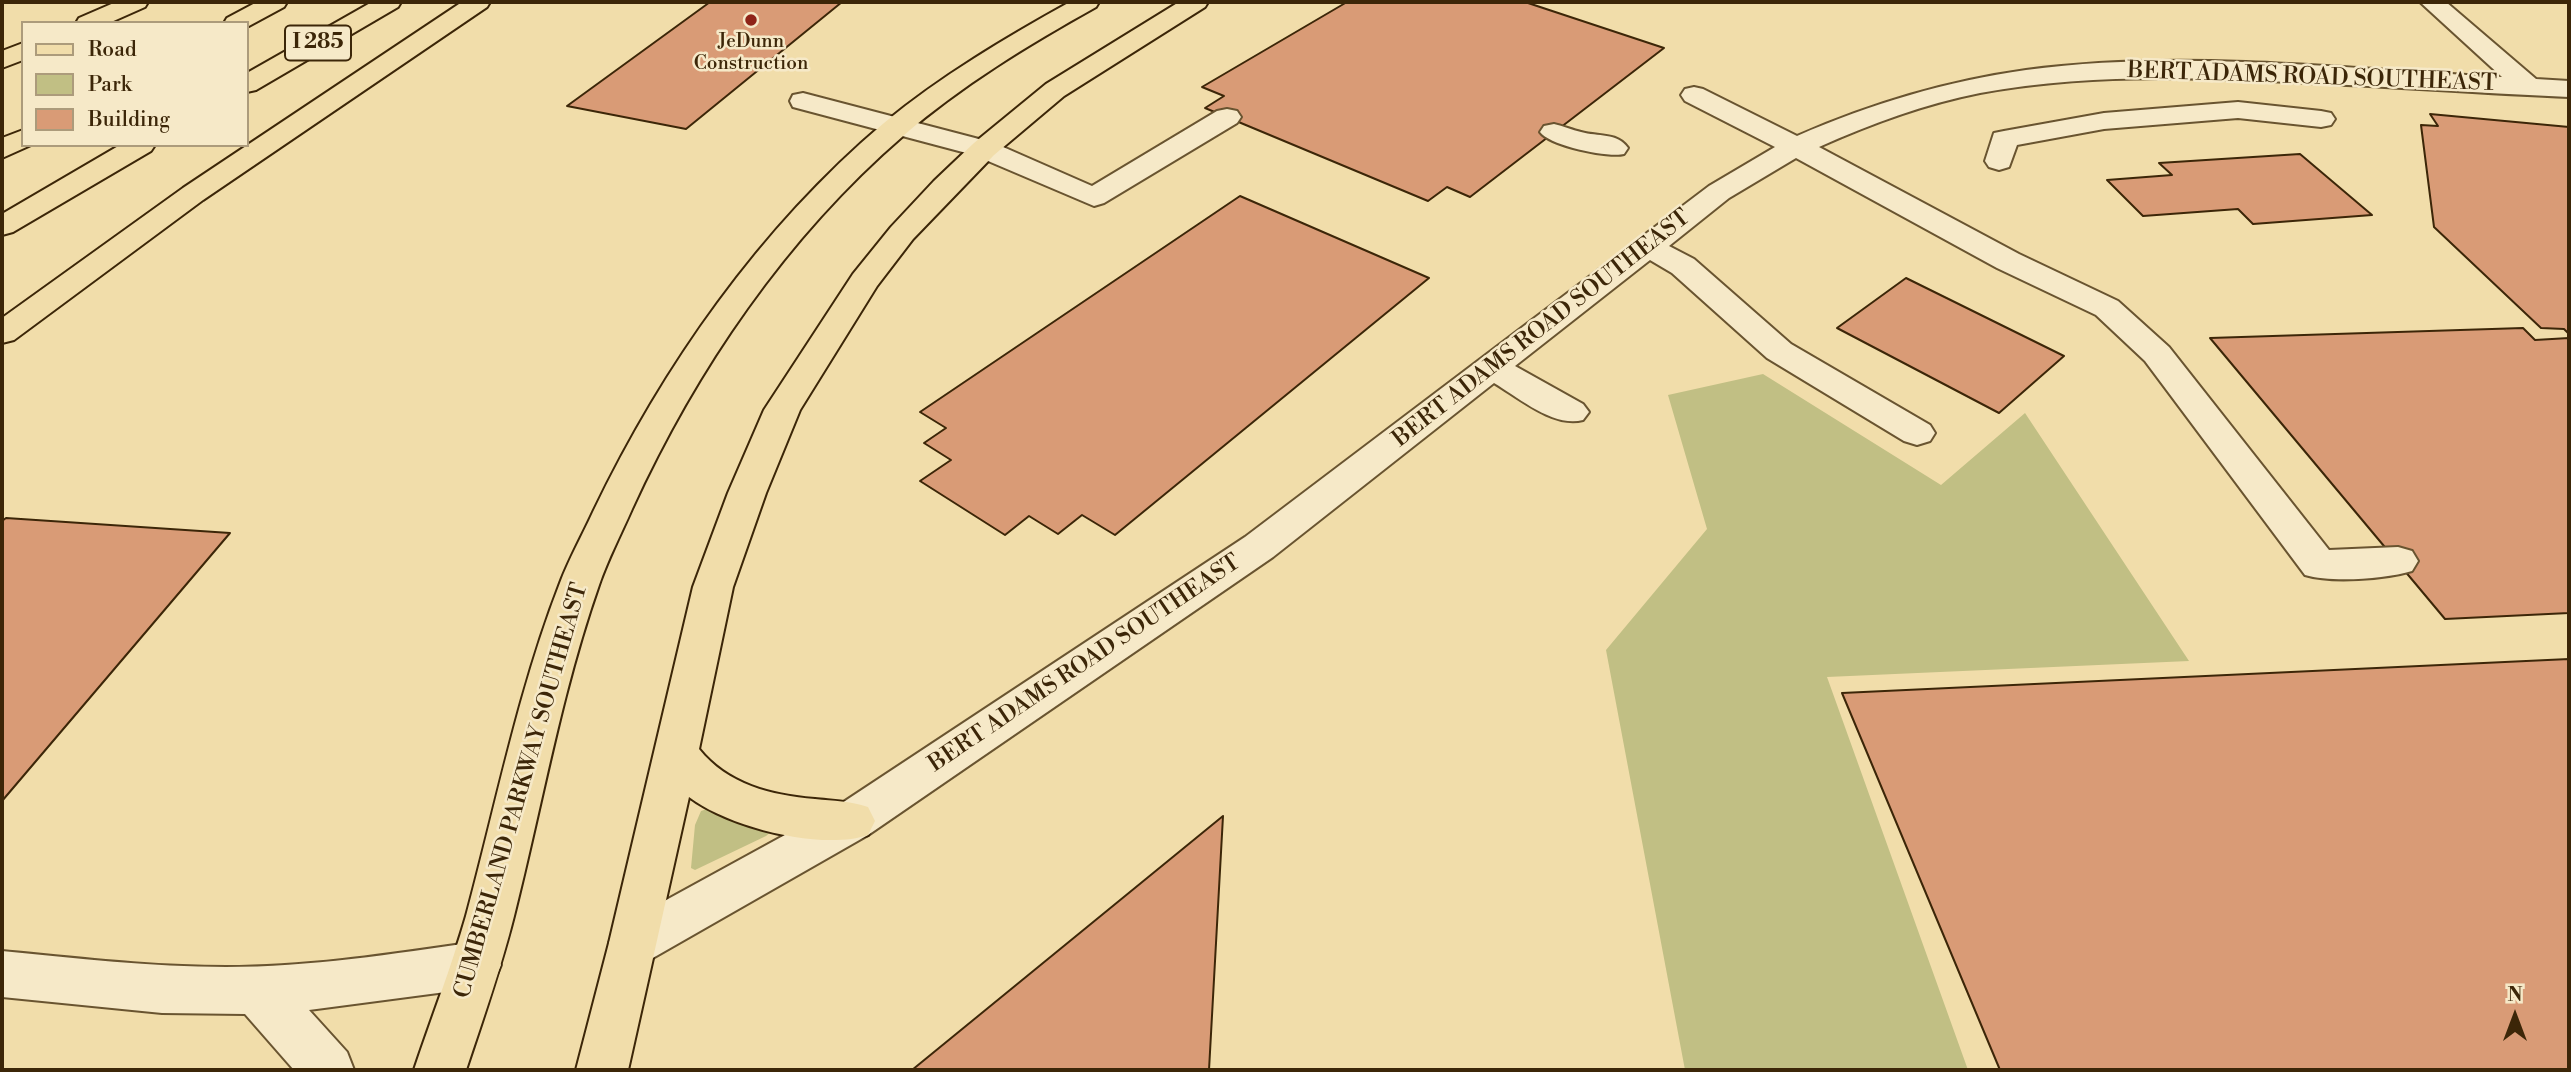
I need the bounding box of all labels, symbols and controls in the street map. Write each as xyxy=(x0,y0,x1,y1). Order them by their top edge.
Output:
marker: JeDunn Construction xyxy=(743,12,759,28)
legend xyxy=(21,21,248,147)
road number: I 285 xyxy=(285,26,351,60)
place label: JeDunn Construction xyxy=(694,31,808,75)
text: Road xyxy=(88,37,137,63)
street label: BERT ADAMS ROAD SOUTHEAST xyxy=(2127,58,2497,98)
text: Park xyxy=(88,72,132,98)
text: Building xyxy=(88,107,170,133)
street label: BERT ADAMS ROAD SOUTHEAST xyxy=(1388,204,1696,454)
street label: BERT ADAMS ROAD SOUTHEAST xyxy=(924,549,1246,779)
street label: CUMBERLAND PARKWAY SOUTHEAST xyxy=(449,580,595,1002)
north arrow xyxy=(2480,981,2550,1051)
text: N xyxy=(2507,983,2523,1007)

